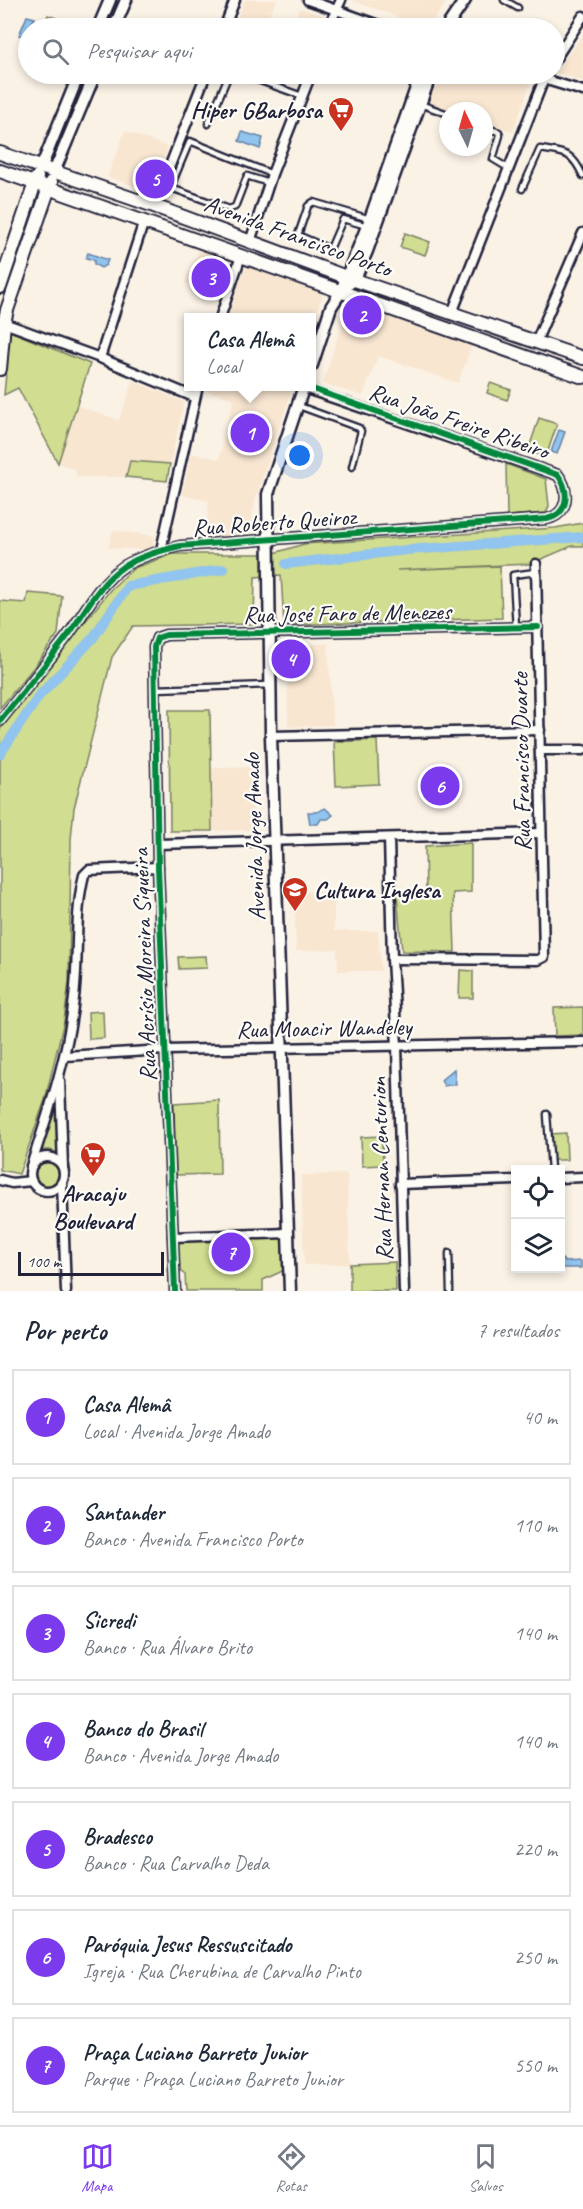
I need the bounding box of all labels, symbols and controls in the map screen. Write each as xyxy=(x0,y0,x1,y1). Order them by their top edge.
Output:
search box xyxy=(18,18,565,84)
icon: search xyxy=(39,35,72,68)
text: Pesquisar aqui xyxy=(87,37,192,65)
place label: Hiper GBarbosa xyxy=(191,95,324,125)
supermarket icon: Hiper GBarbosa xyxy=(326,95,356,133)
north arrow xyxy=(439,102,493,156)
pin: 5 xyxy=(136,156,174,201)
street label: Avenida Francisco Porto xyxy=(200,188,398,285)
pin: 3 xyxy=(192,256,230,300)
pin: 2 xyxy=(342,292,382,338)
popup xyxy=(184,313,316,391)
text: Casa Alemâ xyxy=(207,326,294,354)
text: Local xyxy=(207,354,241,379)
street label: Rua João Freire Ribeiro xyxy=(365,376,555,467)
pin: 1 xyxy=(230,410,270,456)
your location xyxy=(285,441,314,470)
street label: Rua Roberto Queiroz xyxy=(191,501,359,543)
street label: Rua José Faro de Menezes xyxy=(243,596,453,630)
pin: 4 xyxy=(272,636,310,682)
street label: Rua Francisco Duarte xyxy=(504,670,538,852)
street label: Avenida Jorge Amado xyxy=(236,751,272,921)
pin: 6 xyxy=(420,764,460,808)
street label: Rua Acrísio Moreira Siqueira xyxy=(125,847,163,1082)
school or university icon: Cultura Inglesa xyxy=(280,875,310,913)
place label: Cultura Inglesa xyxy=(314,875,442,905)
street label: Rua Moacir Wandeley xyxy=(236,1011,414,1045)
street label: Rua Hernan Centurion xyxy=(363,1076,399,1261)
supermarket icon: Aracaju Boulevard xyxy=(78,1140,108,1178)
map controls xyxy=(511,1165,565,1273)
button: locate xyxy=(511,1165,565,1219)
place label: Aracaju Boulevard xyxy=(53,1178,137,1236)
button: layers xyxy=(511,1219,565,1273)
pin: 7 xyxy=(212,1230,250,1274)
scale bar xyxy=(18,1249,164,1276)
text: 100 m xyxy=(27,1252,61,1272)
text: Por perto xyxy=(24,1314,106,1347)
text: 7 resultados xyxy=(477,1318,559,1343)
text: Casa Alemâ xyxy=(83,1391,170,1419)
text: 1 xyxy=(41,1405,50,1430)
text: 40 m xyxy=(523,1405,557,1430)
text: Local · Avenida Jorge Amado xyxy=(83,1419,270,1444)
text: Santander xyxy=(83,1499,164,1527)
text: 2 xyxy=(41,1513,50,1538)
text: 110 m xyxy=(514,1513,557,1538)
text: Banco · Avenida Francisco Porto xyxy=(83,1527,303,1552)
text: Sicredi xyxy=(83,1607,135,1635)
text: 3 xyxy=(41,1621,50,1646)
text: 140 m xyxy=(514,1621,557,1646)
text: Banco · Rua Álvaro Brito xyxy=(83,1635,252,1660)
text: Banco do Brasil xyxy=(83,1715,203,1743)
text: 4 xyxy=(41,1729,50,1754)
text: 140 m xyxy=(514,1729,557,1754)
text: Banco · Avenida Jorge Amado xyxy=(83,1743,278,1768)
text: Bradesco xyxy=(83,1823,152,1851)
text: 5 xyxy=(41,1837,50,1862)
text: 220 m xyxy=(514,1837,557,1862)
text: Banco · Rua Carvalho Deda xyxy=(83,1851,269,1876)
text: Paróquia Jesus Ressuscitado xyxy=(83,1931,291,1959)
text: 6 xyxy=(41,1945,50,1970)
text: 250 m xyxy=(514,1945,557,1970)
text: Igreja · Rua Cherubina de Carvalho Pinto xyxy=(83,1959,361,1984)
text: Praça Luciano Barreto Junior xyxy=(83,2039,307,2067)
text: 7 xyxy=(41,2053,50,2078)
text: 550 m xyxy=(514,2053,557,2078)
text: Parque · Praça Luciano Barreto Junior xyxy=(83,2067,343,2092)
tab: Mapa xyxy=(81,2140,114,2196)
tab: Rotas xyxy=(275,2140,308,2196)
tab: Salvos xyxy=(469,2140,502,2196)

